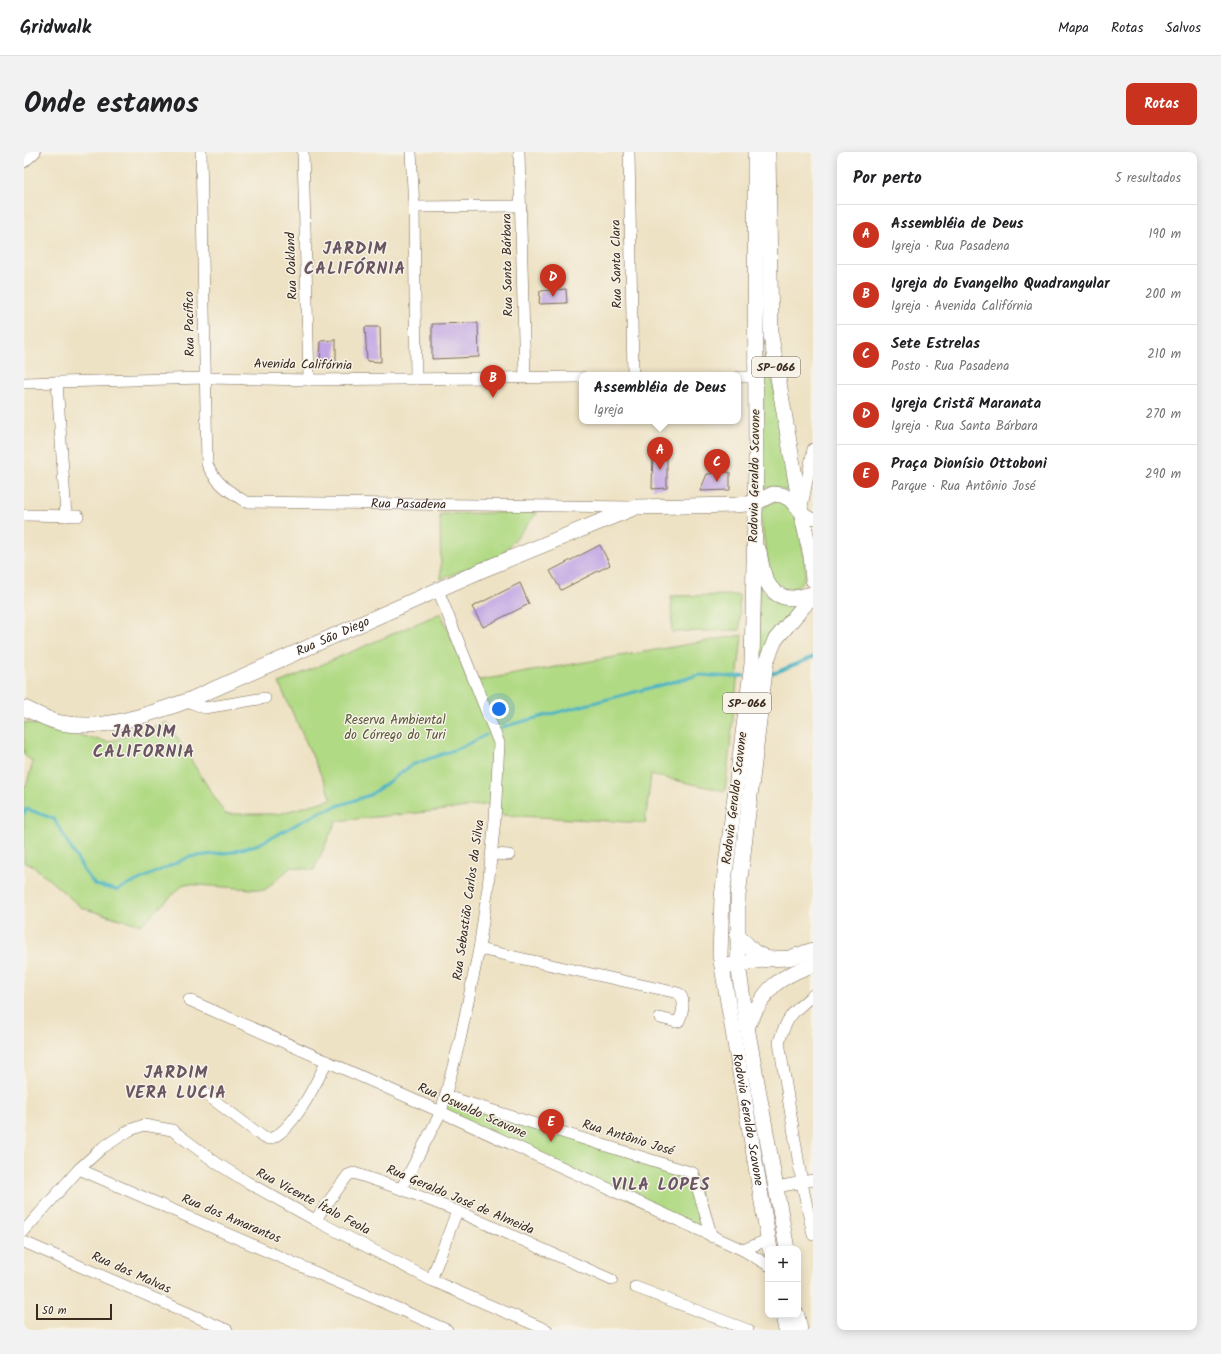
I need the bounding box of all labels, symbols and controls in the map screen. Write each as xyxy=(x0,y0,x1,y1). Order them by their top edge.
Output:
text: Gridwalk xyxy=(20,13,91,43)
text: Mapa xyxy=(1058,17,1089,39)
text: Rotas xyxy=(1111,17,1143,39)
text: Salvos xyxy=(1165,17,1201,39)
text: Onde estamos xyxy=(24,82,199,127)
button: Rotas xyxy=(1126,83,1197,125)
text: Por perto xyxy=(853,165,922,192)
text: 5 resultados xyxy=(1115,168,1181,189)
text: Assembléia de Deus xyxy=(891,212,1023,236)
street label: Rua Santa Bárbara xyxy=(497,213,519,317)
street label: Rua Santa Clara xyxy=(606,219,628,309)
text: A xyxy=(862,224,870,245)
text: 190 m xyxy=(1149,224,1181,245)
street label: Rua Oakland xyxy=(280,231,304,300)
district label: JARDIM CALIFÓRNIA xyxy=(304,236,406,283)
text: Igreja · Rua Pasadena xyxy=(891,236,1010,257)
pin: D xyxy=(540,264,566,297)
text: Igreja do Evangelho Quadrangular xyxy=(891,272,1110,296)
text: B xyxy=(862,284,870,305)
text: 200 m xyxy=(1145,284,1181,305)
street label: Rua Pacífico xyxy=(179,291,201,357)
text: Igreja · Avenida Califórnia xyxy=(891,296,1033,317)
text: Sete Estrelas xyxy=(891,332,980,356)
text: C xyxy=(862,344,870,365)
text: 210 m xyxy=(1147,344,1181,365)
street label: Avenida Califórnia xyxy=(254,354,352,376)
text: Posto · Rua Pasadena xyxy=(891,356,1009,377)
road number: SP-066 xyxy=(752,357,800,377)
pin: B xyxy=(480,365,506,398)
popup xyxy=(579,372,741,424)
text: Assembléia de Deus xyxy=(594,376,726,400)
text: Igreja Cristã Maranata xyxy=(891,392,1041,416)
text: Igreja xyxy=(594,400,624,421)
text: D xyxy=(862,404,870,425)
text: 270 m xyxy=(1145,404,1181,425)
street label: Rodovia Geraldo Scavone xyxy=(743,409,767,543)
text: Igreja · Rua Santa Bárbara xyxy=(891,416,1038,437)
pin: A xyxy=(647,437,673,470)
pin: C xyxy=(704,449,730,482)
text: Praça Dionísio Ottoboni xyxy=(891,452,1047,476)
text: E xyxy=(862,464,870,485)
text: 290 m xyxy=(1145,464,1181,485)
text: Parque · Rua Antônio José xyxy=(891,476,1035,497)
street label: Rua Pasadena xyxy=(371,493,446,515)
street label: Rua São Diego xyxy=(293,611,373,662)
road number: SP-066 xyxy=(723,693,771,713)
your location xyxy=(489,699,509,719)
park label: Reserva Ambiental do Córrego do Turi xyxy=(344,710,446,746)
district label: JARDIM CALIFORNIA xyxy=(93,719,195,766)
street label: Rodovia Geraldo Scavone xyxy=(716,730,754,866)
street label: Rua Sebastião Carlos da Silva xyxy=(447,818,491,982)
street label: Rodovia Geraldo Scavone xyxy=(726,1052,770,1188)
district label: JARDIM VERA LUCIA xyxy=(125,1060,227,1107)
street label: Rua Oswaldo Scavone xyxy=(414,1078,530,1144)
pin: E xyxy=(538,1109,564,1142)
street label: Rua Antônio José xyxy=(579,1114,678,1162)
street label: Rua Geraldo José de Almeida xyxy=(383,1159,537,1241)
street label: Rua Vicente Ítalo Feola xyxy=(252,1163,374,1241)
district label: VILA LOPES xyxy=(612,1172,710,1199)
street label: Rua dos Amarantos xyxy=(178,1189,285,1250)
street label: Rua das Malvas xyxy=(88,1246,175,1300)
map controls xyxy=(765,1246,801,1318)
button: + xyxy=(765,1246,801,1282)
button: − xyxy=(765,1282,801,1318)
scale bar xyxy=(36,1302,112,1321)
text: 50 m xyxy=(42,1302,67,1320)

